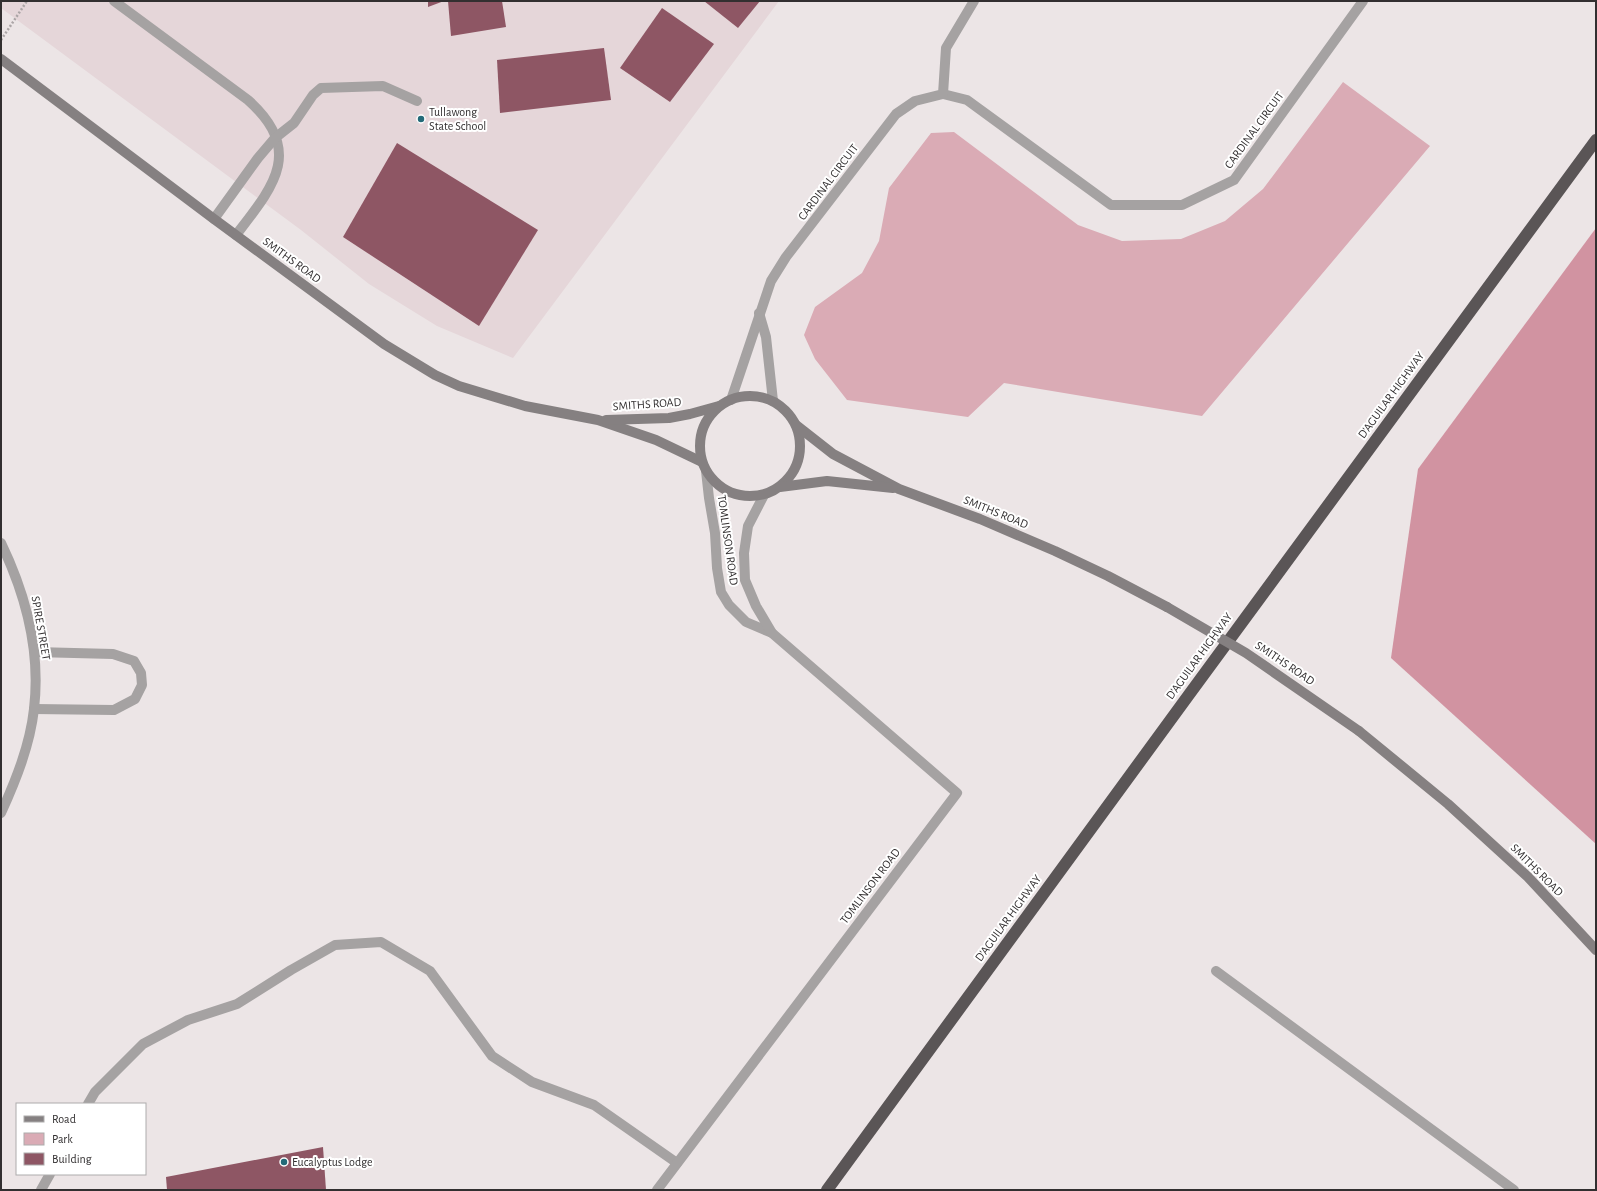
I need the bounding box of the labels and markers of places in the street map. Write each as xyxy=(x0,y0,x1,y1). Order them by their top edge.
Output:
place label: Tullawong State School xyxy=(429,106,486,132)
marker: Tullawong State School xyxy=(416,114,426,124)
place label: Eucalyptus Lodge xyxy=(292,1156,373,1169)
marker: Eucalyptus Lodge xyxy=(279,1157,289,1167)

